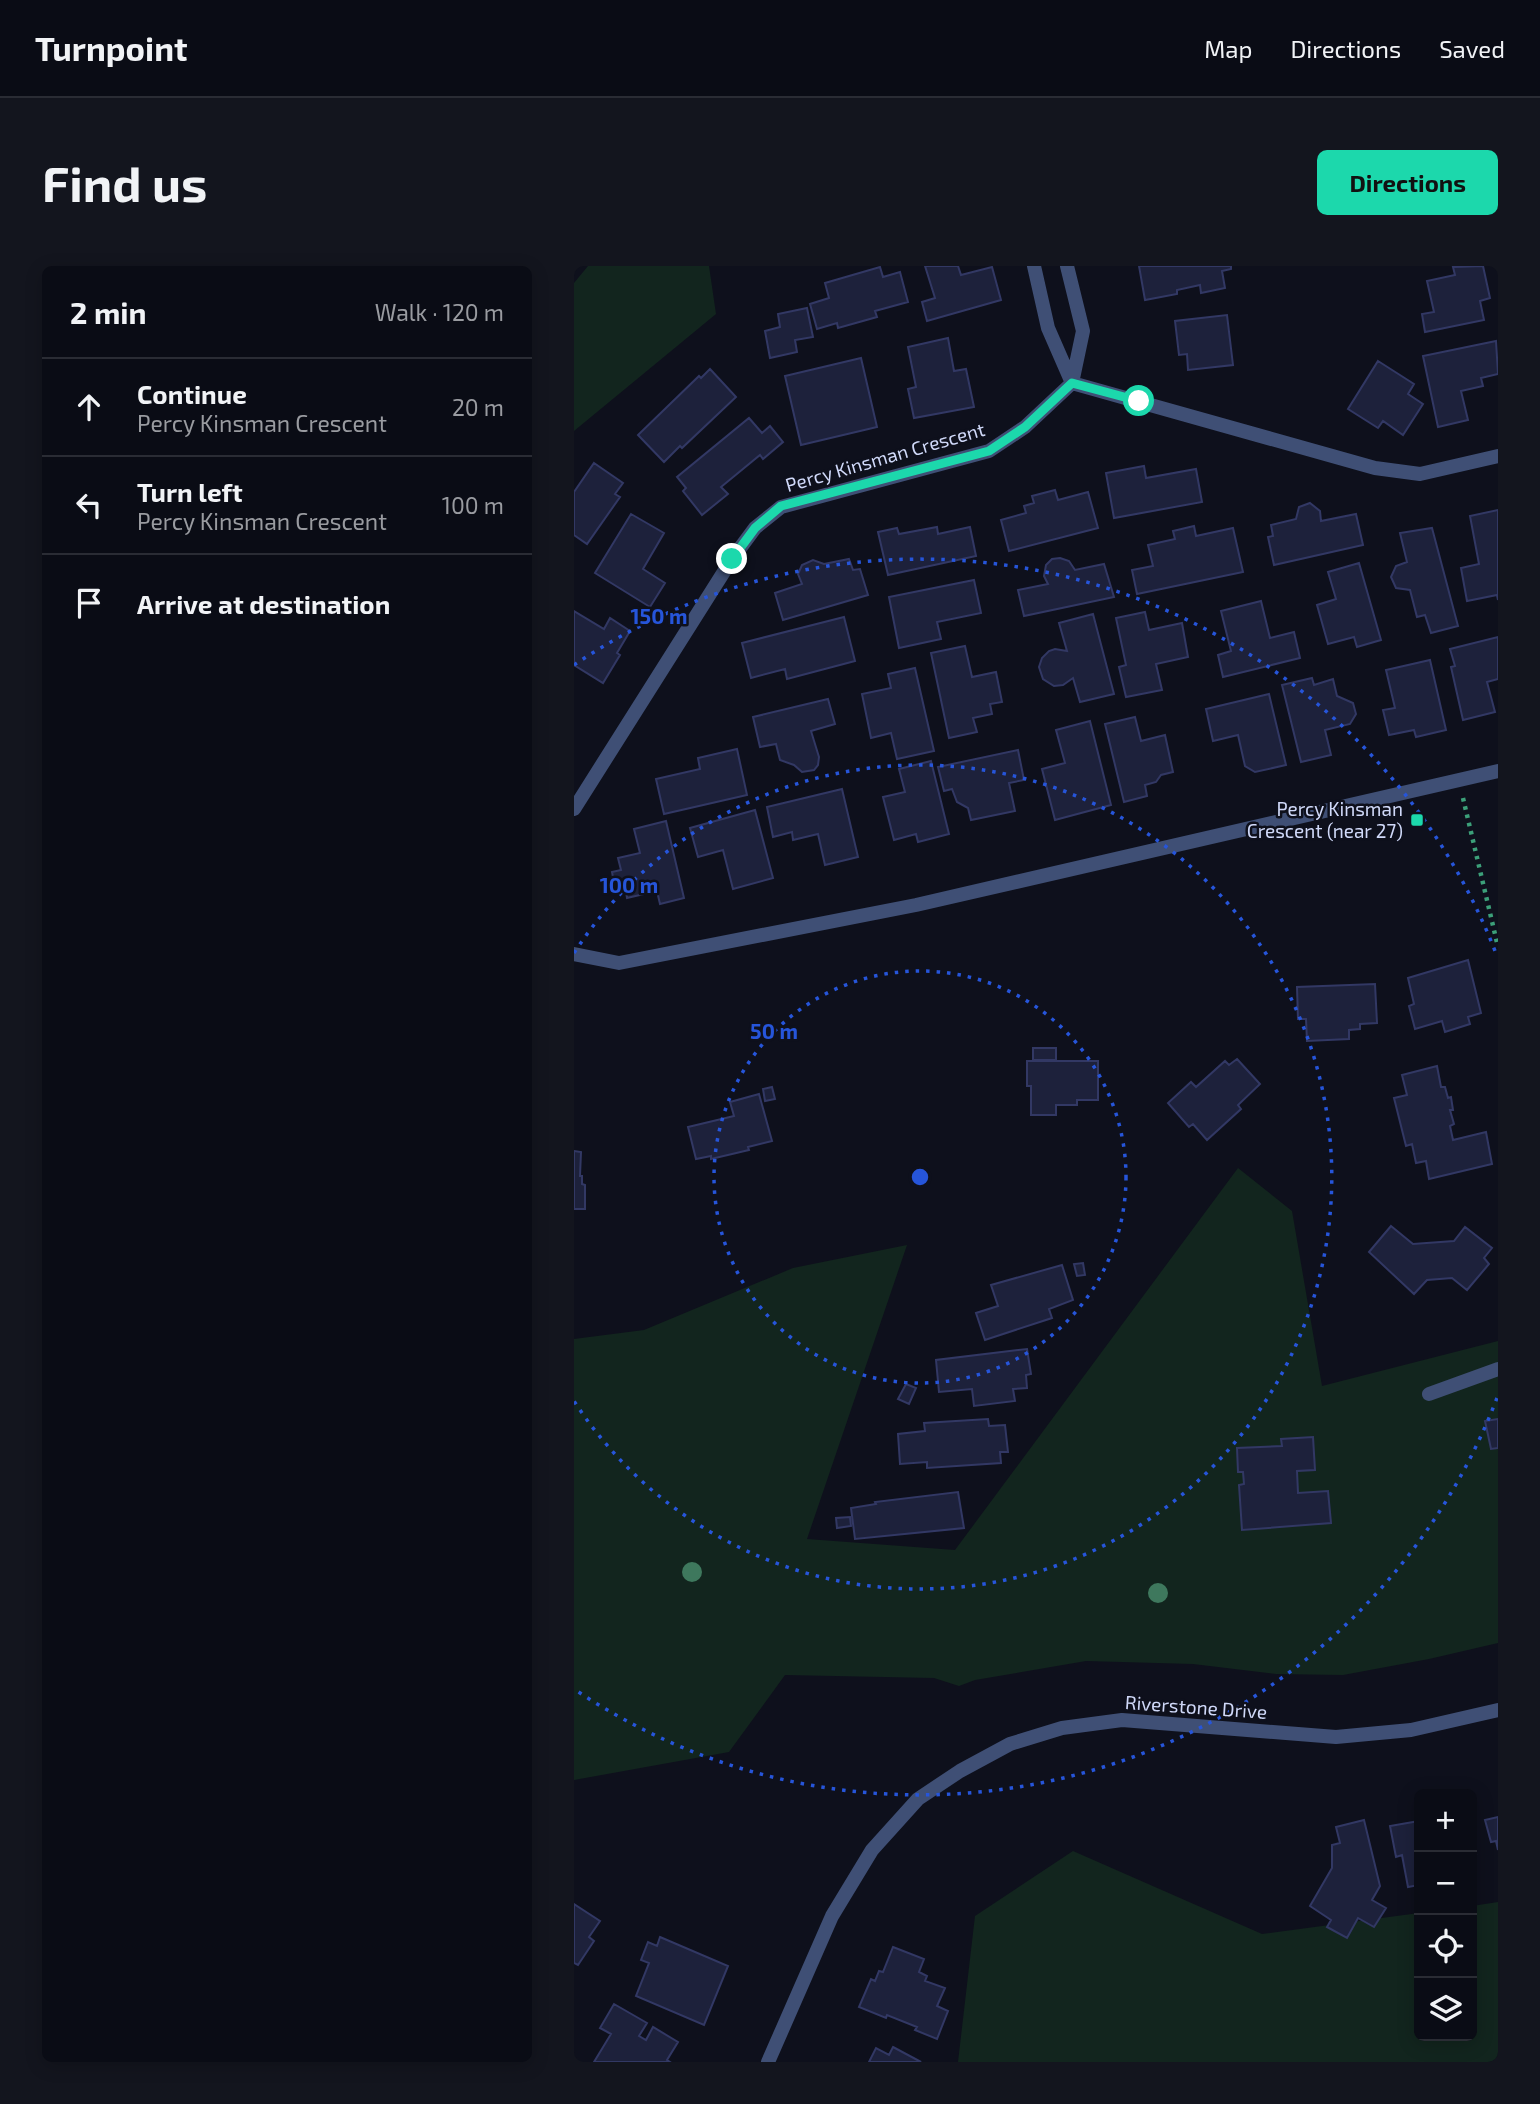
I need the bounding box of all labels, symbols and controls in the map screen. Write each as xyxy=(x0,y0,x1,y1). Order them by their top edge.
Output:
text: Turnpoint xyxy=(35,28,188,68)
text: Map xyxy=(1204,34,1252,63)
text: Directions xyxy=(1290,34,1401,63)
text: Saved xyxy=(1439,34,1505,63)
button: Directions xyxy=(1317,150,1498,215)
text: Find us xyxy=(42,153,207,212)
text: 2 min xyxy=(70,294,147,330)
text: Walk · 120 m xyxy=(375,298,504,326)
text: Continue xyxy=(137,378,247,409)
route start xyxy=(1123,385,1154,416)
icon: ahead xyxy=(70,388,108,426)
text: 20 m xyxy=(452,393,504,421)
text: Percy Kinsman Crescent xyxy=(137,409,387,437)
street label: Percy Kinsman Crescent xyxy=(782,417,987,496)
text: Turn left xyxy=(137,476,243,507)
icon: left xyxy=(70,486,108,524)
text: 100 m xyxy=(442,491,504,519)
text: Percy Kinsman Crescent xyxy=(137,507,387,535)
route end xyxy=(716,543,747,574)
icon: arrive xyxy=(70,584,108,622)
text: Arrive at destination xyxy=(137,588,390,619)
text: 150 m xyxy=(631,603,687,628)
place label: Percy Kinsman Crescent (near 27) xyxy=(1247,797,1403,842)
marker: Percy Kinsman Crescent (near 27) xyxy=(1409,812,1425,828)
text: 100 m xyxy=(600,872,658,897)
text: 50 m xyxy=(750,1018,798,1043)
centre of rings xyxy=(908,1165,932,1189)
street label: Riverstone Drive xyxy=(1124,1690,1268,1723)
map controls xyxy=(1414,1789,1477,2041)
button: + xyxy=(1414,1789,1477,1852)
button: − xyxy=(1414,1852,1477,1915)
button: locate xyxy=(1414,1915,1477,1978)
button: layers xyxy=(1414,1978,1477,2041)

